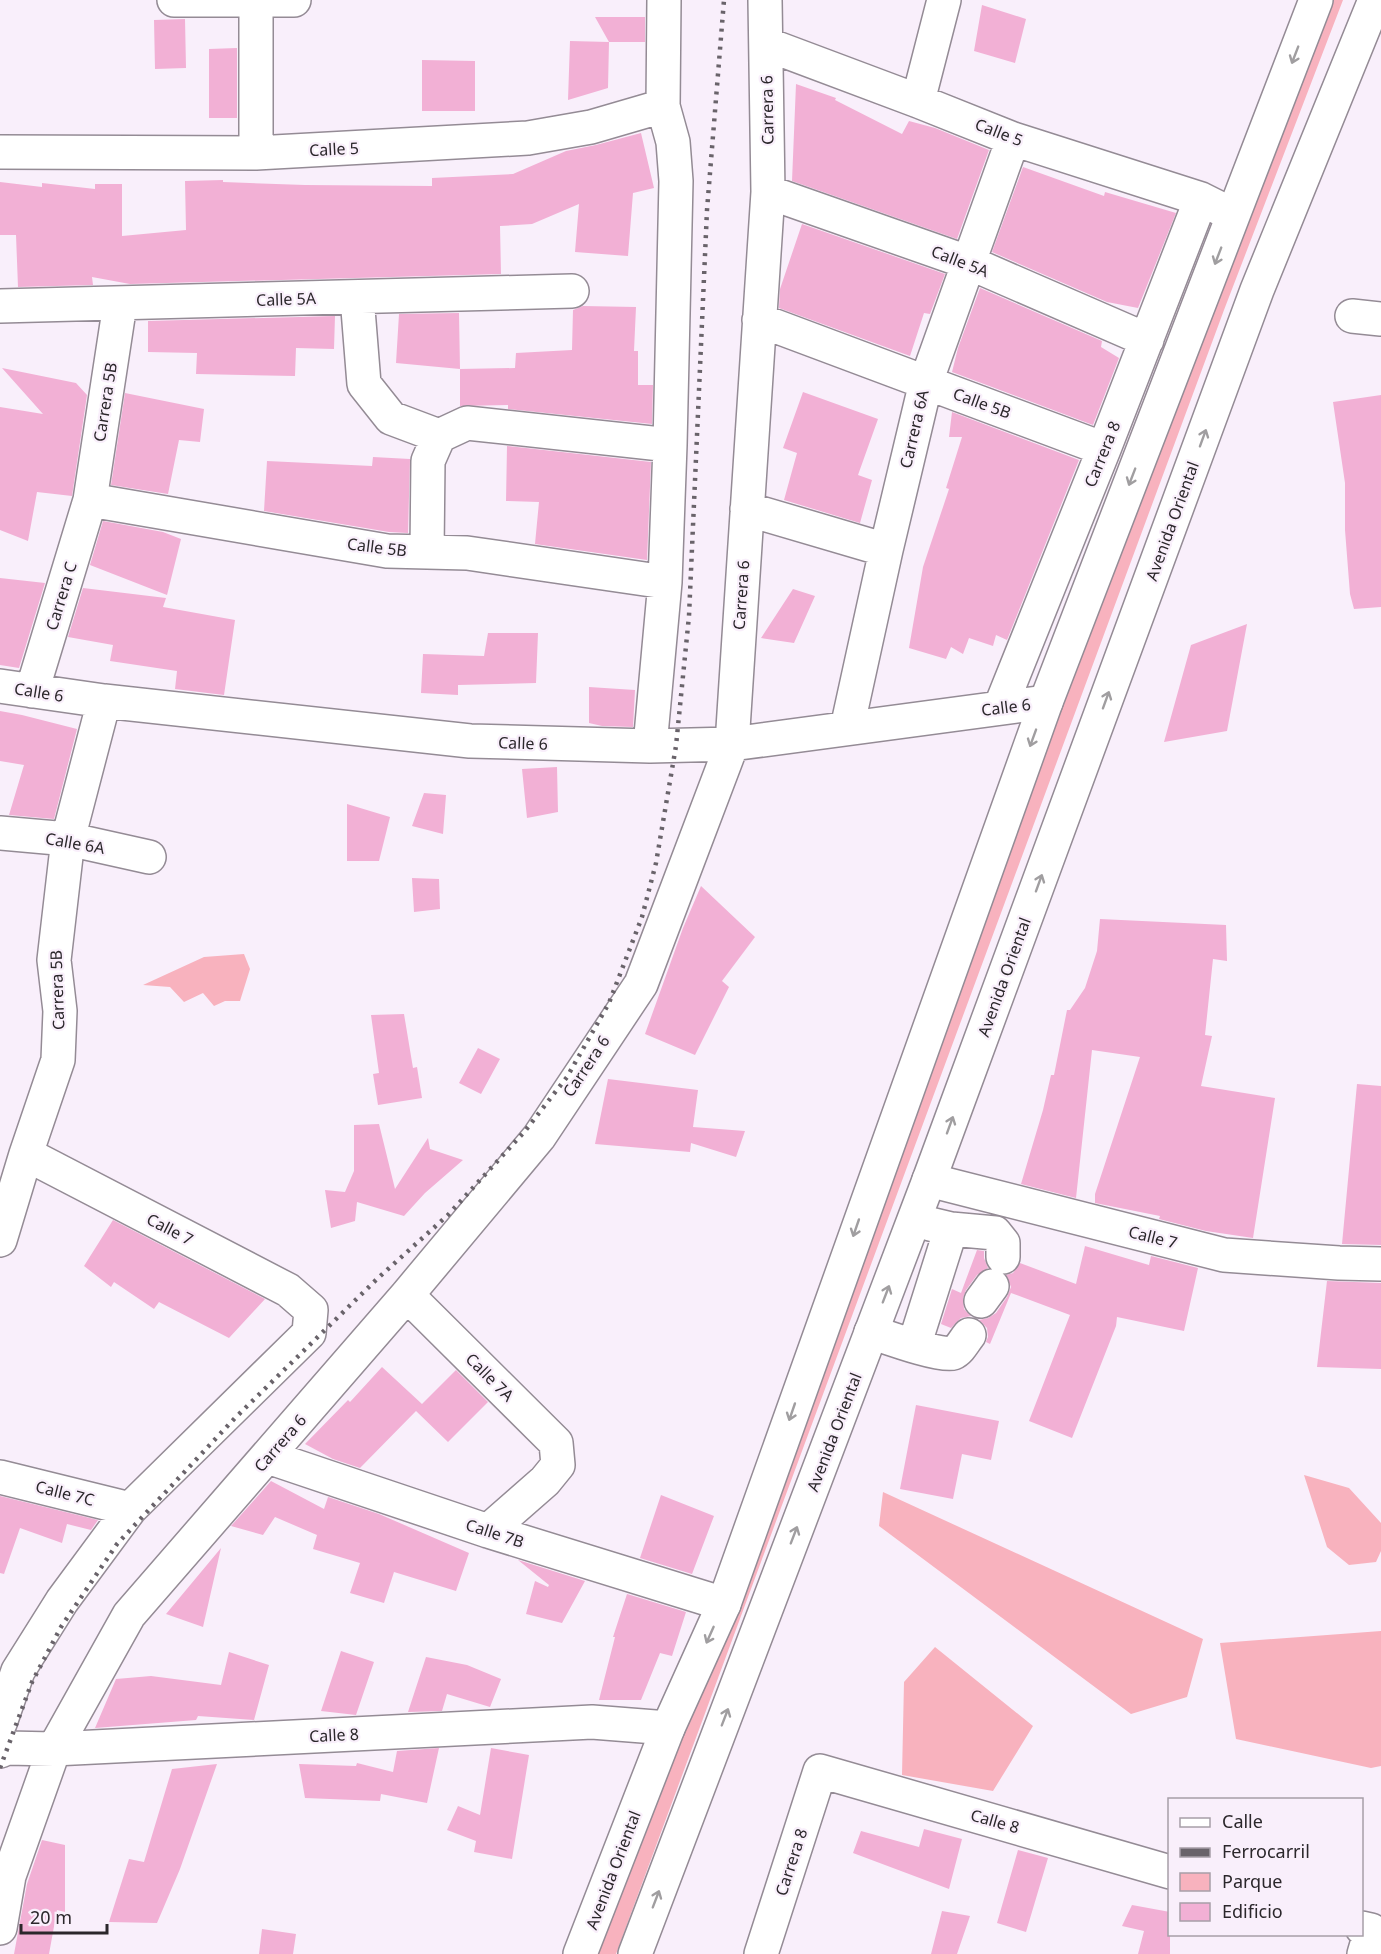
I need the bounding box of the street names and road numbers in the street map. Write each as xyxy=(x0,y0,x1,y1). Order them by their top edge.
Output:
street label: Carrera 6 xyxy=(755,75,779,145)
street label: Calle 5 xyxy=(972,113,1026,151)
street label: Calle 5 xyxy=(309,137,359,161)
street label: Calle 5A xyxy=(928,240,993,282)
street label: Calle 5A xyxy=(256,287,317,311)
street label: Carrera 5B xyxy=(88,361,122,443)
street label: Calle 5B xyxy=(950,382,1014,424)
street label: Carrera 6A xyxy=(894,387,934,470)
street label: Carrera 8 xyxy=(1079,418,1125,490)
street label: Avenida Oriental xyxy=(1140,458,1204,584)
street label: Calle 5B xyxy=(346,532,408,562)
street label: Carrera C xyxy=(40,559,82,633)
street label: Carrera 6 xyxy=(728,560,754,630)
street label: Calle 6 xyxy=(13,677,65,707)
street label: Calle 6 xyxy=(980,693,1032,721)
street label: Calle 6 xyxy=(498,731,548,755)
street label: Calle 6A xyxy=(44,827,107,859)
street label: Avenida Oriental xyxy=(972,914,1036,1040)
street label: Carrera 5B xyxy=(45,950,69,1030)
street label: Carrera 6 xyxy=(557,1031,615,1101)
street label: Calle 7 xyxy=(143,1208,197,1250)
street label: Calle 7 xyxy=(1126,1220,1180,1254)
street label: Calle 7A xyxy=(461,1348,520,1407)
street label: Avenida Oriental xyxy=(801,1370,867,1494)
street label: Carrera 6 xyxy=(249,1410,311,1476)
street label: Calle 7C xyxy=(33,1475,97,1511)
street label: Calle 7B xyxy=(463,1513,527,1553)
street label: Calle 8 xyxy=(309,1723,359,1747)
street label: Calle 8 xyxy=(968,1804,1022,1838)
street label: Avenida Oriental xyxy=(580,1808,646,1932)
street label: Carrera 8 xyxy=(770,1826,812,1898)

